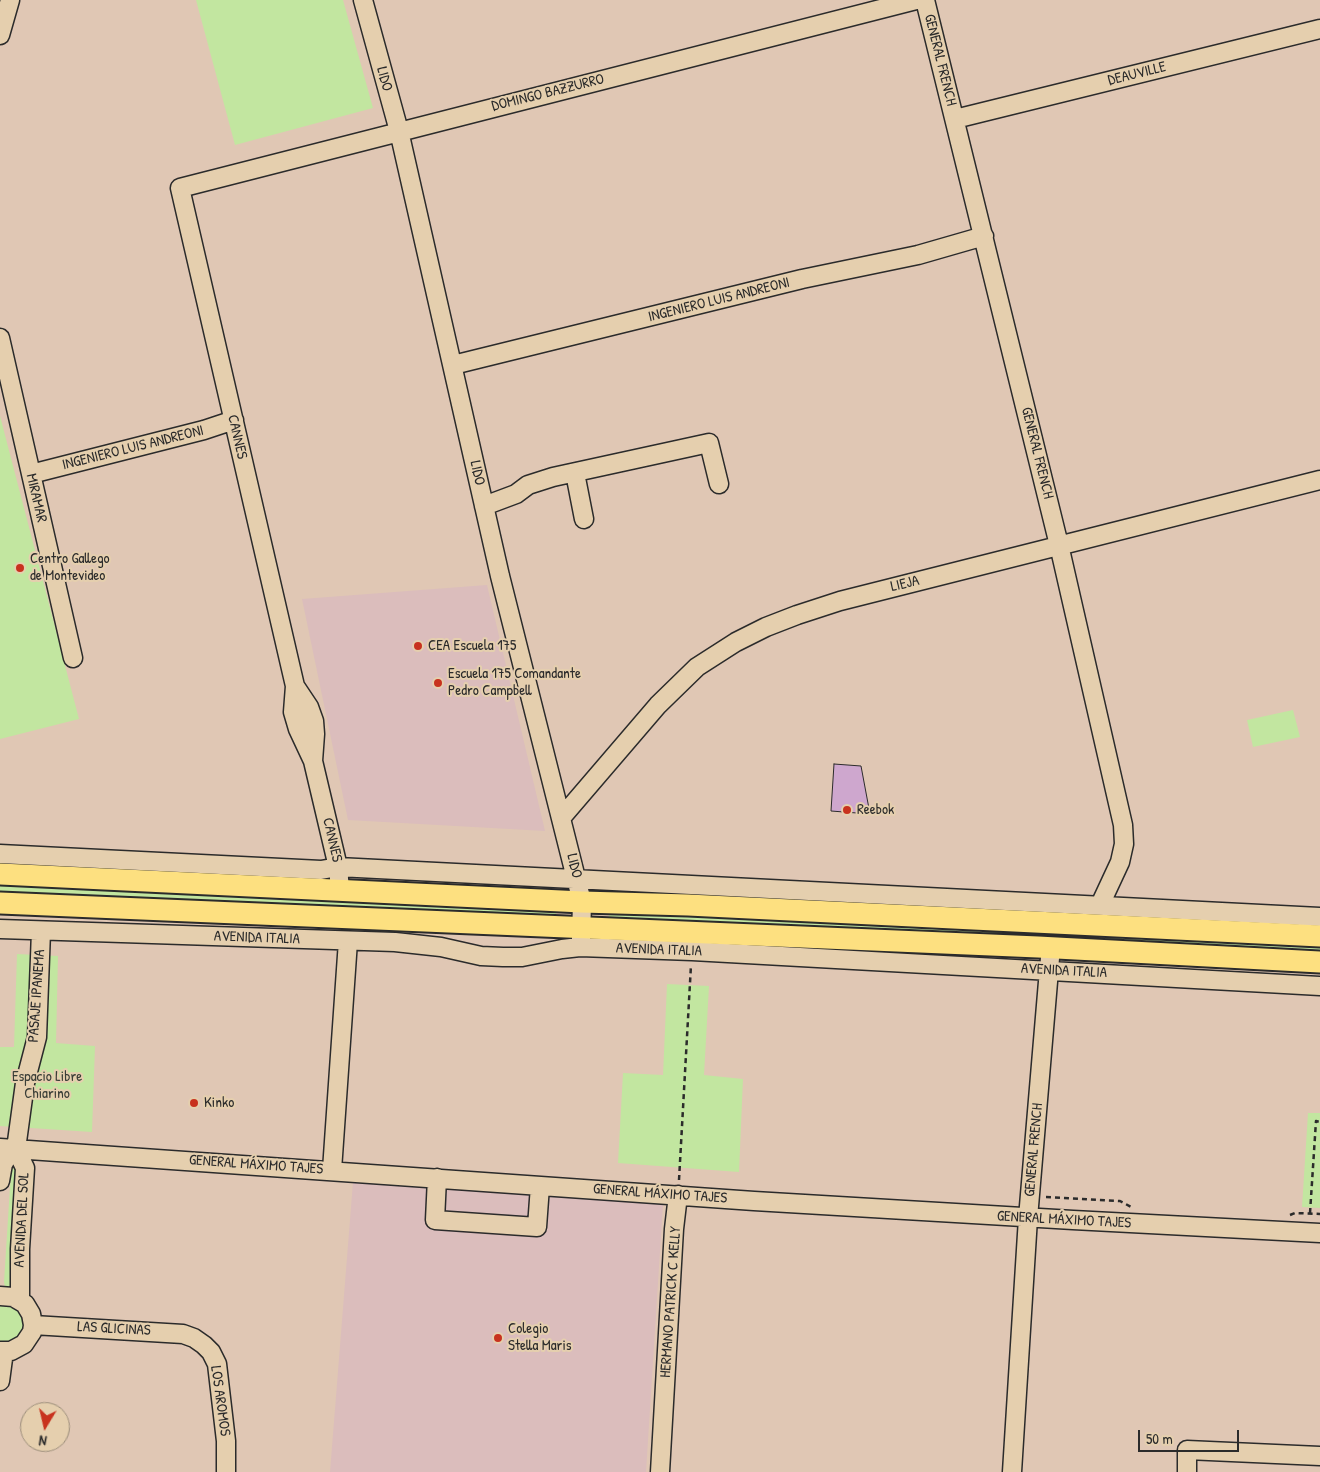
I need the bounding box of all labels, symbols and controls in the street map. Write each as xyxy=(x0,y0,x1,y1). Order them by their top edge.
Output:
street label: GENERAL FRENCH xyxy=(920,12,960,108)
street label: DEAUVILLE xyxy=(1106,58,1168,90)
street label: LIDO xyxy=(372,65,396,93)
street label: DOMINGO BAZZURRO xyxy=(490,70,606,116)
street label: INGENIERO LUIS ANDREONI xyxy=(646,274,792,326)
street label: GENERAL FRENCH xyxy=(1017,405,1057,501)
street label: CANNES xyxy=(223,413,251,461)
street label: INGENIERO LUIS ANDREONI xyxy=(60,422,206,474)
street label: LIDO xyxy=(466,459,488,487)
street label: MIRAMAR xyxy=(22,472,50,524)
place label: Centro Gallego de Montevideo xyxy=(30,550,110,585)
marker: Centro Gallego de Montevideo xyxy=(14,562,26,574)
street label: LIEJA xyxy=(889,572,921,596)
place label: CEA Escuela 175 xyxy=(428,637,516,655)
marker: CEA Escuela 175 xyxy=(412,640,424,652)
place label: Escuela 175 Comandante Pedro Campbell xyxy=(448,665,581,700)
marker: Escuela 175 Comandante Pedro Campbell xyxy=(432,677,444,689)
place label: Reebok xyxy=(857,801,894,819)
marker: Reebok xyxy=(841,804,853,816)
street label: CANNES xyxy=(318,816,346,864)
street label: LIDO xyxy=(562,852,586,880)
street label: AVENIDA ITALIA xyxy=(214,928,300,948)
street label: AVENIDA ITALIA xyxy=(616,940,702,960)
street label: PASAJE IPANEMA xyxy=(25,949,49,1043)
street label: AVENIDA ITALIA xyxy=(1021,960,1107,982)
park label: Espacio Libre Chiarino xyxy=(12,1068,82,1103)
place label: Kinko xyxy=(204,1094,234,1112)
marker: Kinko xyxy=(188,1097,200,1109)
street label: GENERAL FRENCH xyxy=(1021,1102,1047,1198)
street label: GENERAL MÁXIMO TAJES xyxy=(188,1151,324,1179)
street label: AVENIDA DEL SOL xyxy=(11,1172,33,1268)
street label: GENERAL MÁXIMO TAJES xyxy=(592,1180,728,1208)
street label: GENERAL MÁXIMO TAJES xyxy=(996,1207,1132,1233)
street label: HERMANO PATRICK C KELLY xyxy=(657,1226,685,1378)
street label: LAS GLICINAS xyxy=(77,1318,151,1340)
place label: Colegio Stella Maris xyxy=(508,1320,572,1355)
marker: Colegio Stella Maris xyxy=(492,1332,504,1344)
street label: LOS AROMOS xyxy=(206,1365,234,1437)
north arrow xyxy=(20,1402,70,1452)
scale bar xyxy=(1140,1420,1241,1452)
text: 50 m xyxy=(1146,1428,1173,1449)
text: N xyxy=(38,1431,48,1451)

